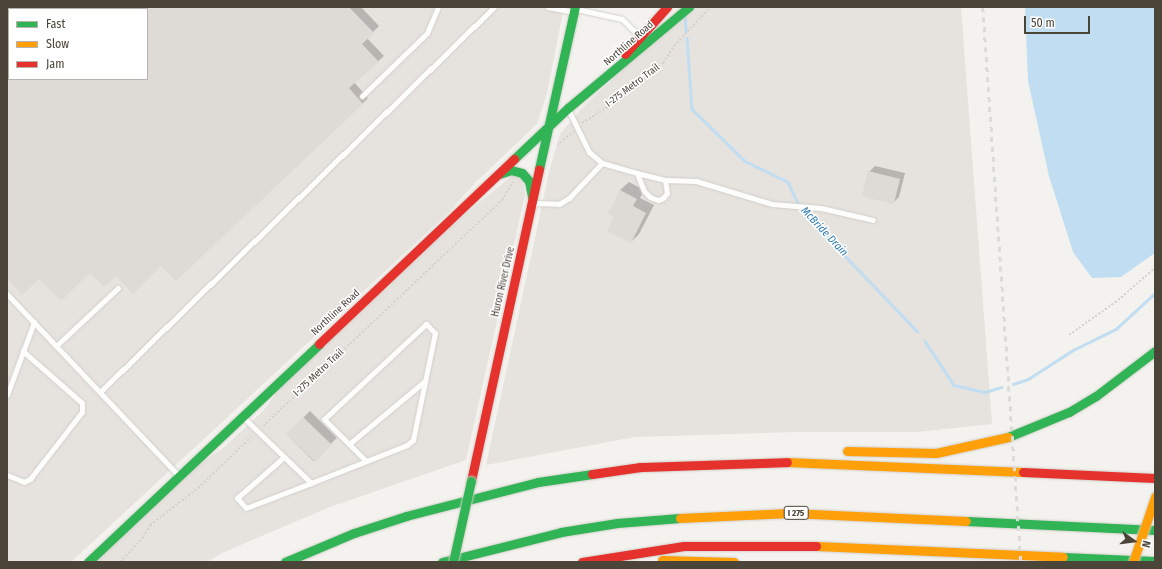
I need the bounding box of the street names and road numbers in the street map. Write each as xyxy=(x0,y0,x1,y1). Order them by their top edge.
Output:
street label: Northline Road xyxy=(602,19,656,69)
street label: I-275 Metro Trail xyxy=(604,62,662,110)
street label: Huron River Drive xyxy=(490,246,518,318)
street label: Northline Road xyxy=(309,288,363,338)
street label: I-275 Metro Trail xyxy=(291,347,347,399)
road number: I 275 xyxy=(783,506,809,520)

